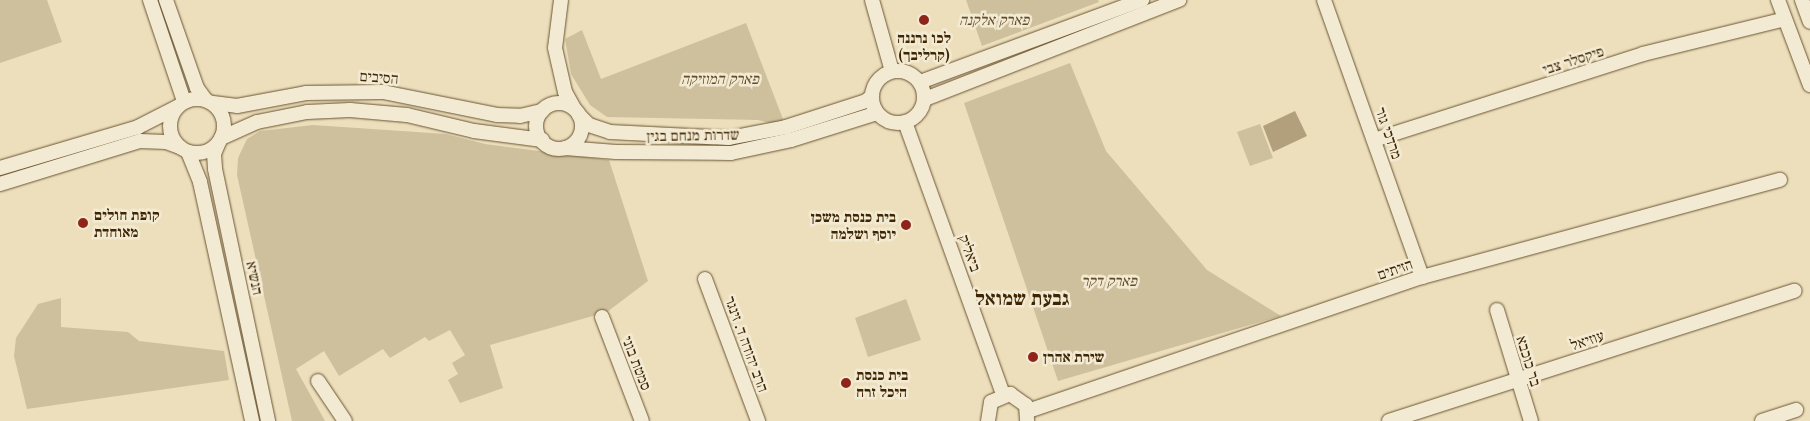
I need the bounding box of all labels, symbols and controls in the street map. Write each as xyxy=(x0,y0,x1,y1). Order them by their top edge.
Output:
park label: פארק אלקנה xyxy=(959,11,1029,29)
marker: לכו נרננה (קרליבך) xyxy=(918,14,930,26)
place label: לכו נרננה (קרליבך) xyxy=(897,28,951,63)
street label: פיקסלר צבי xyxy=(1540,42,1606,78)
street label: הסיבים xyxy=(359,67,399,87)
park label: פארק המוזיקה xyxy=(681,70,759,88)
street label: מרדכי גור xyxy=(1372,105,1406,161)
street label: שדרות מנחם בגין xyxy=(647,125,739,145)
place label: קופת חולים מאוחדת xyxy=(94,205,160,240)
place label: בית כנסת משכן יוסף ושלמה xyxy=(811,207,896,242)
marker: קופת חולים מאוחדת xyxy=(76,216,90,230)
marker: בית כנסת משכן יוסף ושלמה xyxy=(900,219,912,231)
street label: ביאליק xyxy=(955,232,985,274)
street label: הזיתים xyxy=(1375,255,1415,283)
street label: הנשיא xyxy=(243,259,267,297)
park label: פארק דקר xyxy=(1081,272,1137,290)
district label: גבעת שמואל xyxy=(975,286,1069,310)
street label: הרב יהודה ד. זינגר xyxy=(721,293,773,395)
street label: עוזיאל xyxy=(1568,326,1606,354)
street label: סמטת בוני xyxy=(618,333,656,393)
street label: בר כוכבא xyxy=(1513,334,1545,388)
place label: שירת אהרן xyxy=(1043,348,1104,366)
marker: שירת אהרן xyxy=(1027,351,1039,363)
place label: בית כנסת היכל זרח xyxy=(856,365,908,400)
marker: בית כנסת היכל זרח xyxy=(840,377,852,389)

